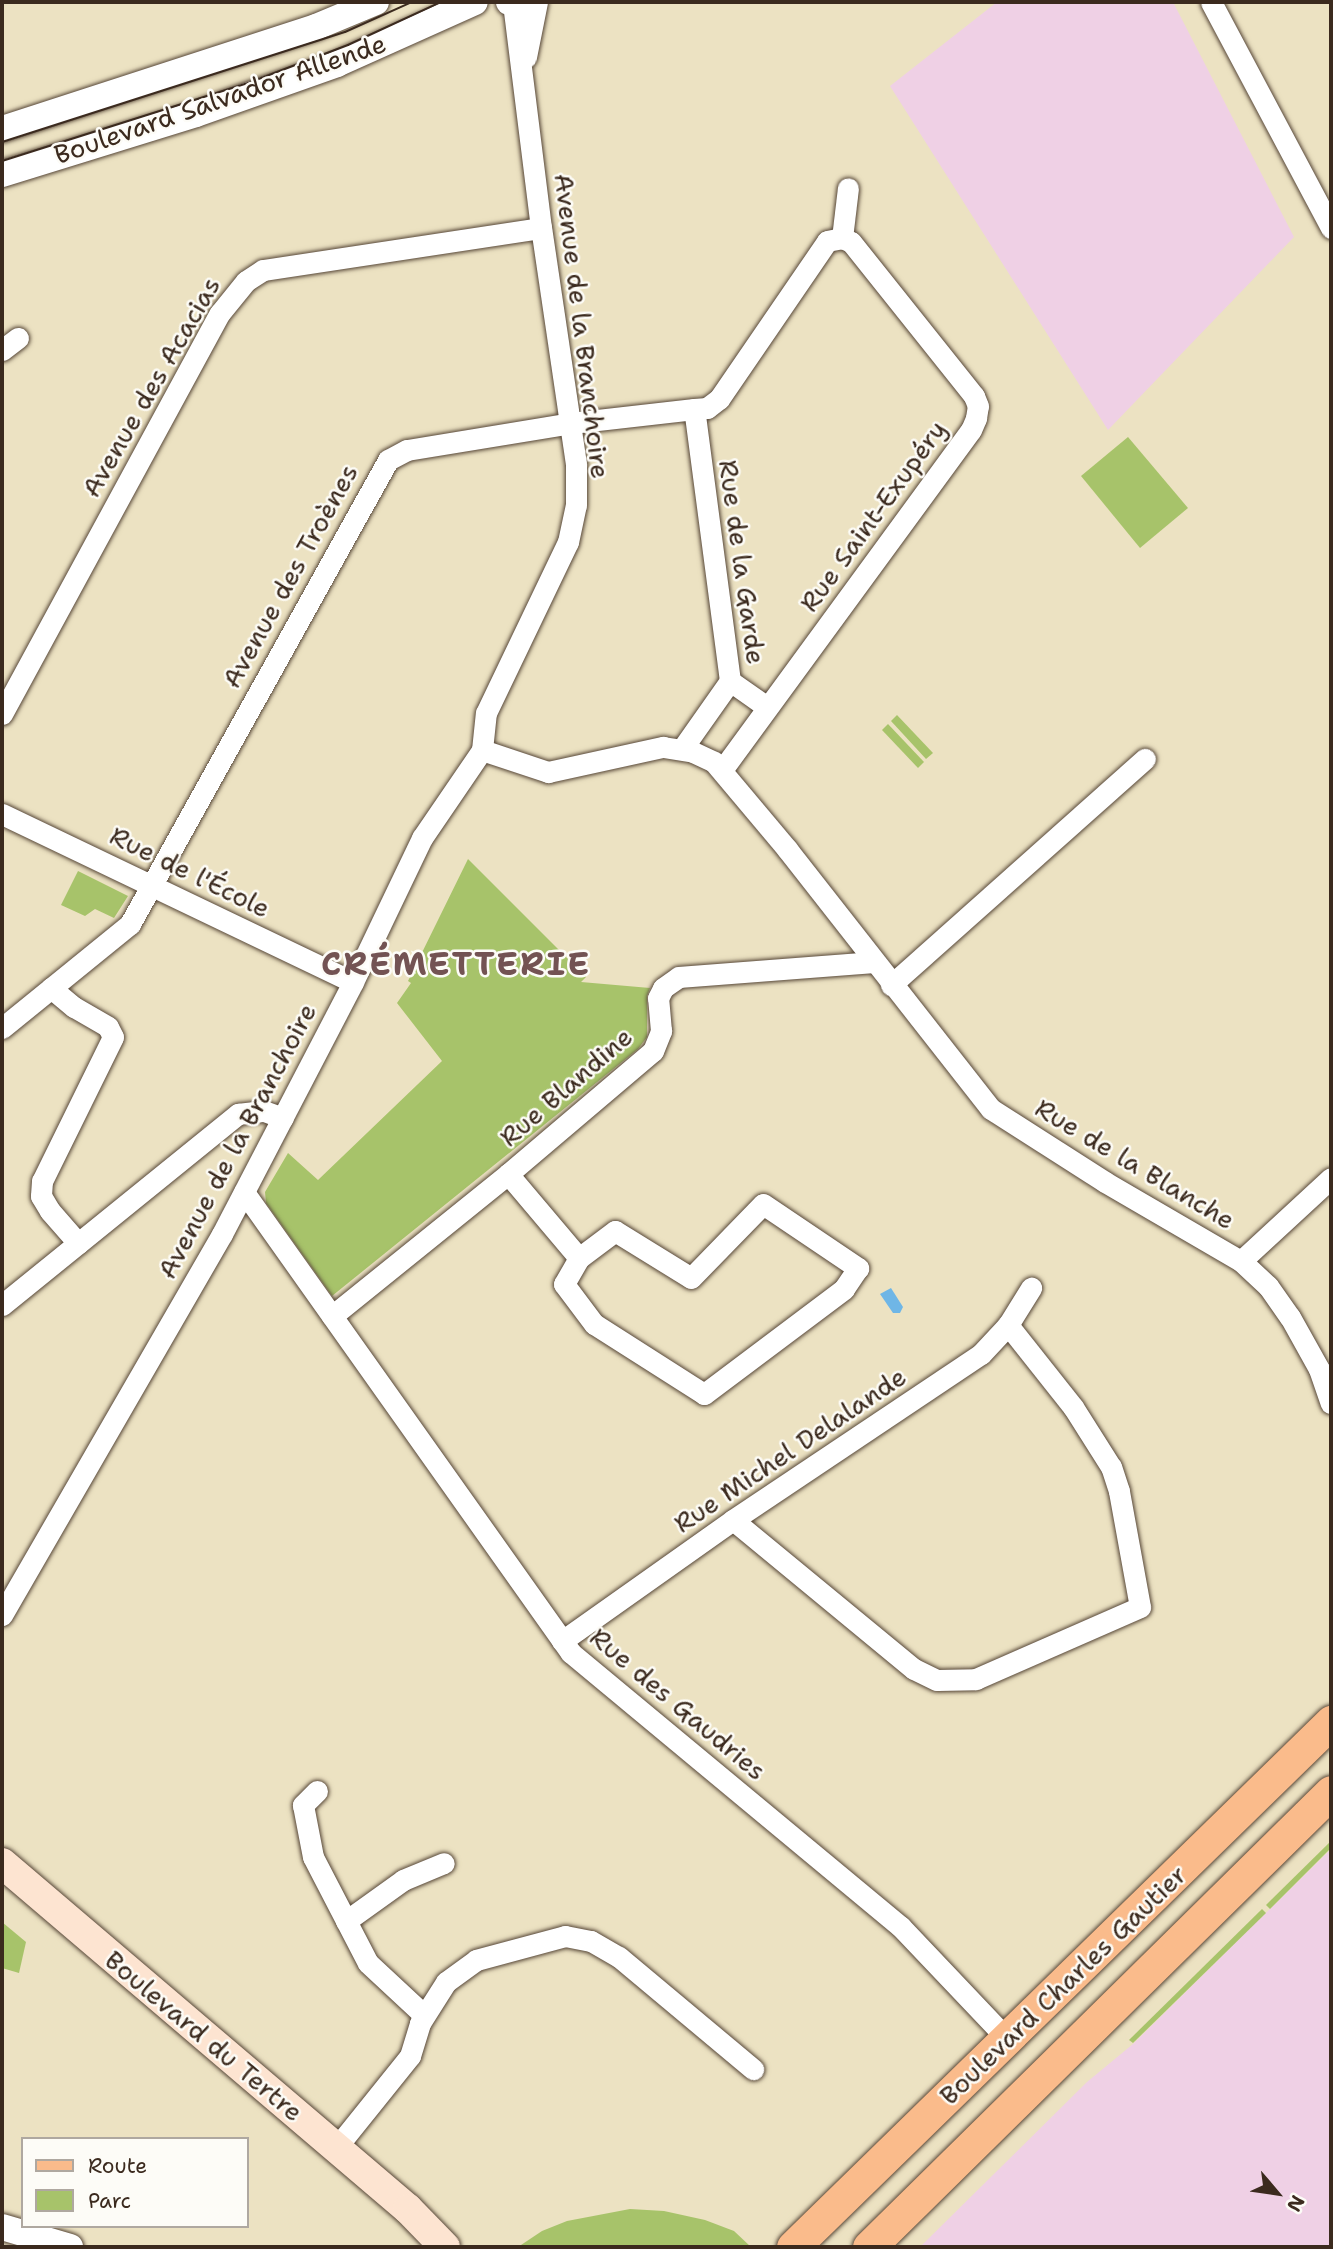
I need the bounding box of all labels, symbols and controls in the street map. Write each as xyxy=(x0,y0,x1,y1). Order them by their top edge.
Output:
street label: Boulevard Salvador Allende xyxy=(50,27,390,171)
street label: Avenue de la Branchoire xyxy=(548,172,616,480)
street label: Avenue des Acacias xyxy=(75,271,227,503)
street label: Rue Saint-Exupéry xyxy=(793,414,953,618)
street label: Rue de la Garde xyxy=(712,458,772,666)
street label: Avenue des Troènes xyxy=(216,459,364,693)
street label: Rue de l'École xyxy=(105,820,275,924)
district label: CRÉMETTERIE xyxy=(322,944,590,984)
street label: Avenue de la Branchoire xyxy=(151,998,323,1284)
street label: Rue Blandine xyxy=(493,1021,639,1153)
street label: Rue de la Blanche xyxy=(1030,1092,1240,1236)
street label: Rue Michel Delalande xyxy=(668,1361,912,1539)
street label: Rue des Gaudries xyxy=(584,1621,772,1787)
street label: Boulevard Charles Gautier xyxy=(933,1859,1193,2111)
street label: Boulevard du Tertre xyxy=(99,1944,309,2128)
legend xyxy=(21,2137,248,2228)
text: Route xyxy=(88,2152,147,2180)
north arrow xyxy=(1242,2158,1312,2228)
text: Parc xyxy=(88,2187,131,2215)
text: N xyxy=(1281,2191,1310,2216)

